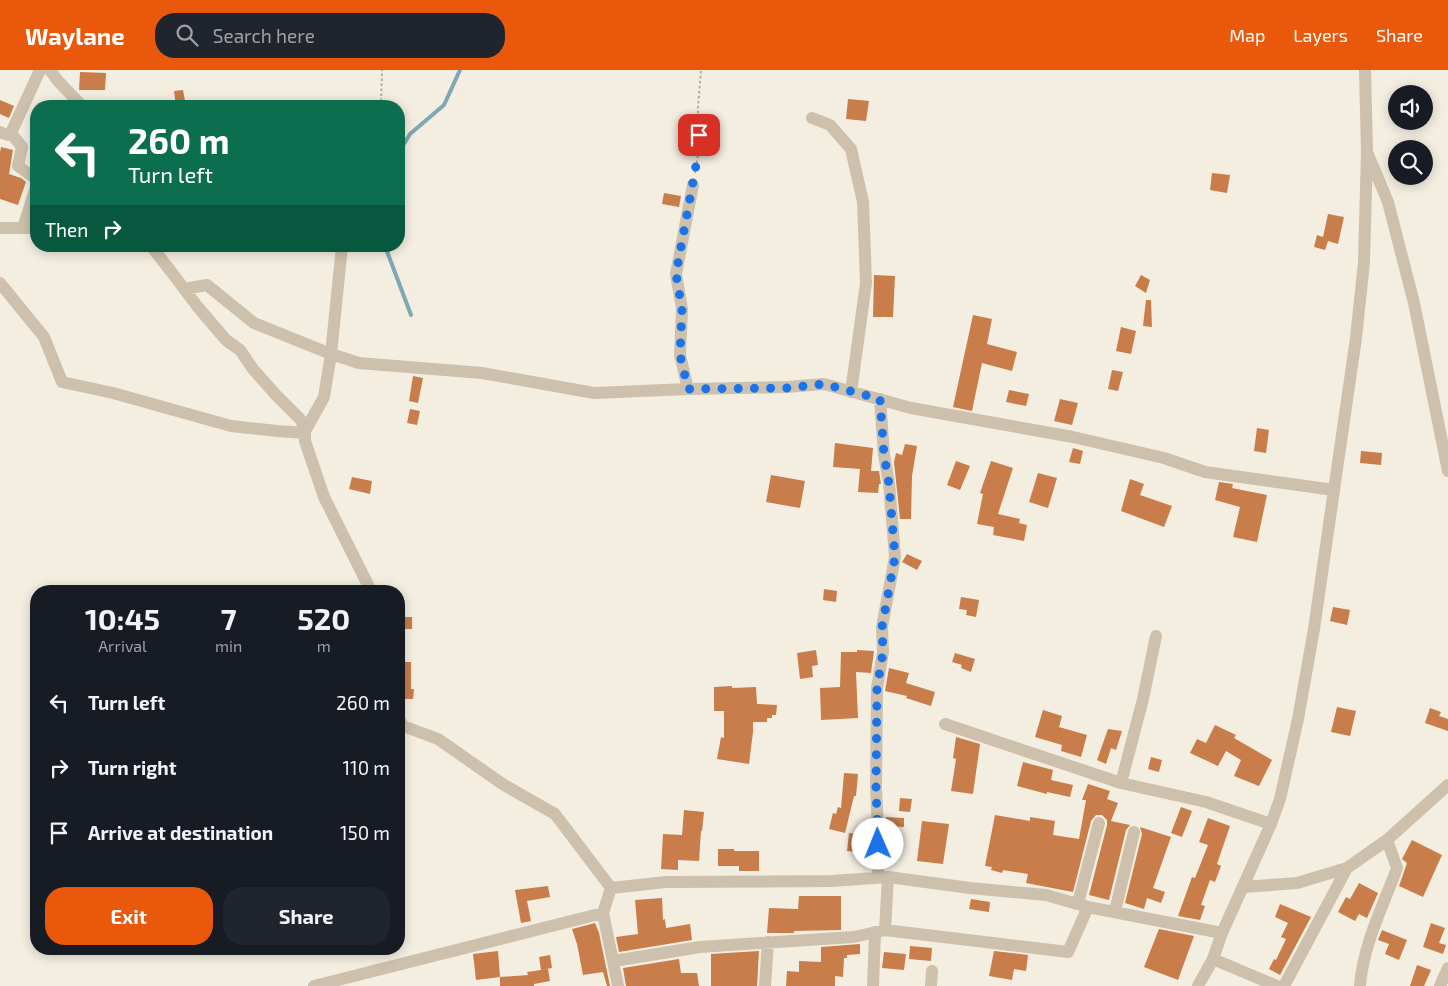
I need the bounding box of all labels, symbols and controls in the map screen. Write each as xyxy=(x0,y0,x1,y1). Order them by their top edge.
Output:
search box xyxy=(155,13,505,58)
text: Waylane xyxy=(25,21,125,50)
icon: search xyxy=(173,21,201,49)
text: Search here xyxy=(213,24,315,47)
text: Map xyxy=(1229,24,1265,46)
text: Layers xyxy=(1293,24,1348,46)
text: Share xyxy=(1376,24,1423,46)
map controls xyxy=(1388,85,1433,185)
button: sound xyxy=(1388,85,1433,130)
pin xyxy=(678,114,720,156)
text: 260 m xyxy=(128,119,229,161)
icon: left xyxy=(45,120,110,185)
icon: arrive xyxy=(685,121,713,149)
button: search xyxy=(1388,140,1433,185)
text: Turn left xyxy=(128,161,213,187)
icon: right xyxy=(98,215,126,243)
text: Then xyxy=(45,218,88,241)
text: 10:45 xyxy=(85,600,160,636)
text: 7 xyxy=(221,600,237,636)
text: 520 xyxy=(297,600,350,636)
text: Arrival xyxy=(98,636,147,655)
text: min xyxy=(215,636,242,655)
text: m xyxy=(317,636,331,655)
icon: left xyxy=(45,689,73,717)
text: Turn left xyxy=(88,691,165,714)
text: 260 m xyxy=(336,691,390,714)
icon: right xyxy=(45,754,73,782)
text: Turn right xyxy=(88,756,176,779)
text: 110 m xyxy=(343,756,390,779)
position arrow xyxy=(851,817,903,869)
icon: arrive xyxy=(45,819,73,847)
text: Arrive at destination xyxy=(88,821,273,844)
text: 150 m xyxy=(340,821,390,844)
button: Exit xyxy=(45,887,213,945)
button: Share xyxy=(223,887,390,945)

